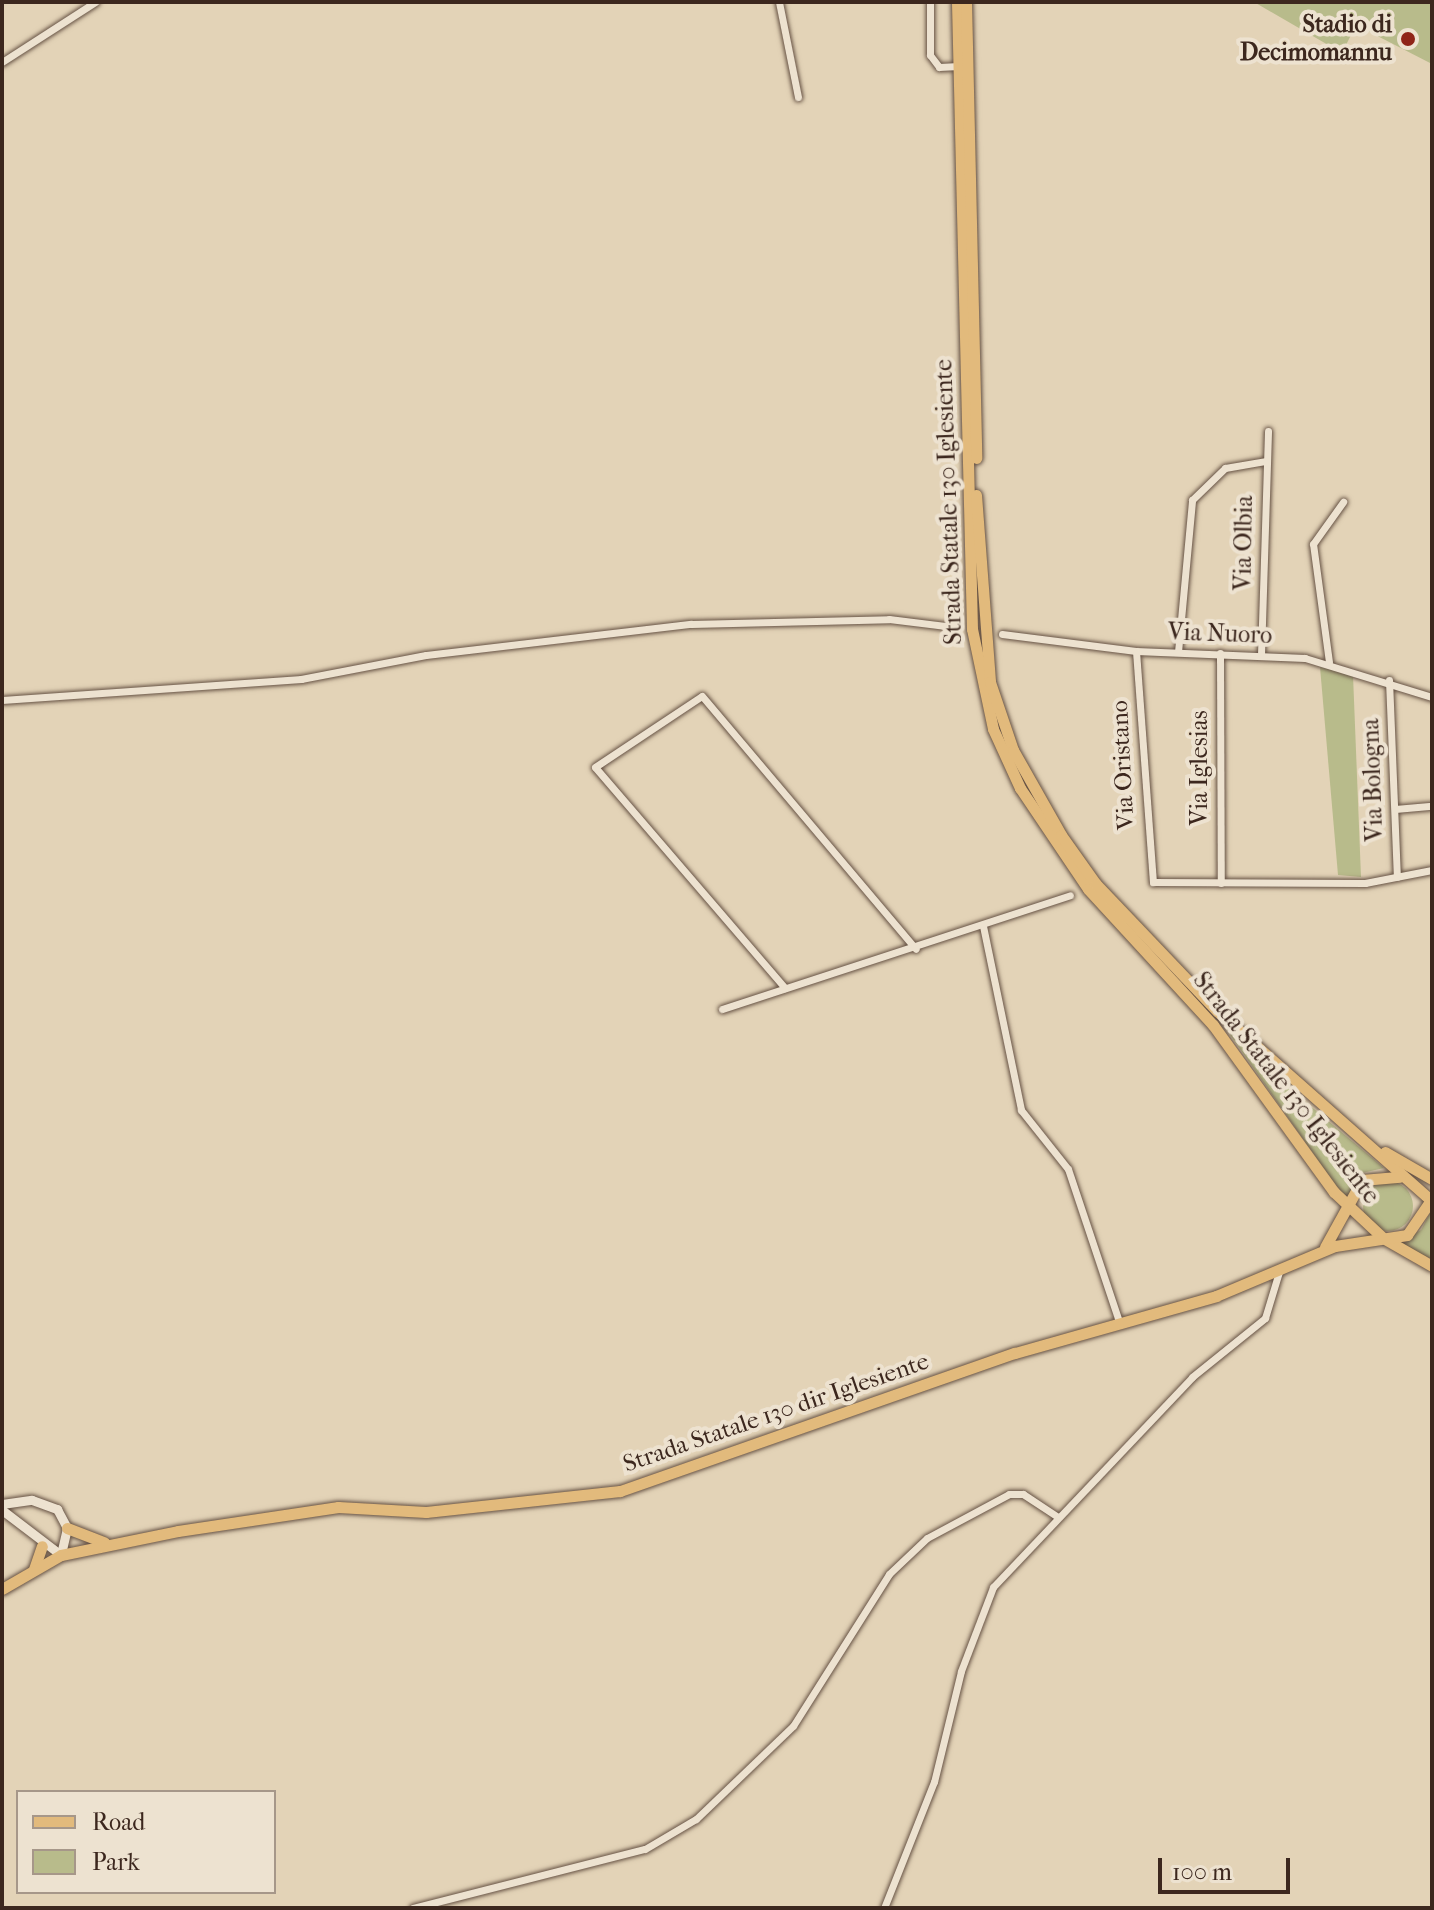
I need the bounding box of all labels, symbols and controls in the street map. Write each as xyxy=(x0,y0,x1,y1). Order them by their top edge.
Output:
place label: Stadio di Decimomannu xyxy=(1240,11,1392,67)
marker: Stadio di Decimomannu xyxy=(1399,30,1417,48)
street label: Strada Statale 130 Iglesiente xyxy=(930,359,968,645)
street label: Via Olbia xyxy=(1229,495,1259,591)
street label: Via Nuoro xyxy=(1167,618,1273,650)
street label: Via Oristano xyxy=(1105,699,1141,831)
street label: Via Iglesias xyxy=(1186,710,1214,826)
street label: Via Bologna xyxy=(1356,718,1390,842)
street label: Strada Statale 130 Iglesiente xyxy=(1187,967,1385,1209)
street label: Strada Statale 130 dir Iglesiente xyxy=(619,1347,933,1479)
legend xyxy=(16,1790,276,1894)
text: Road xyxy=(92,1808,145,1836)
scale bar xyxy=(1162,1842,1294,1892)
text: Park xyxy=(92,1848,140,1876)
text: 100 m xyxy=(1172,1858,1232,1886)

